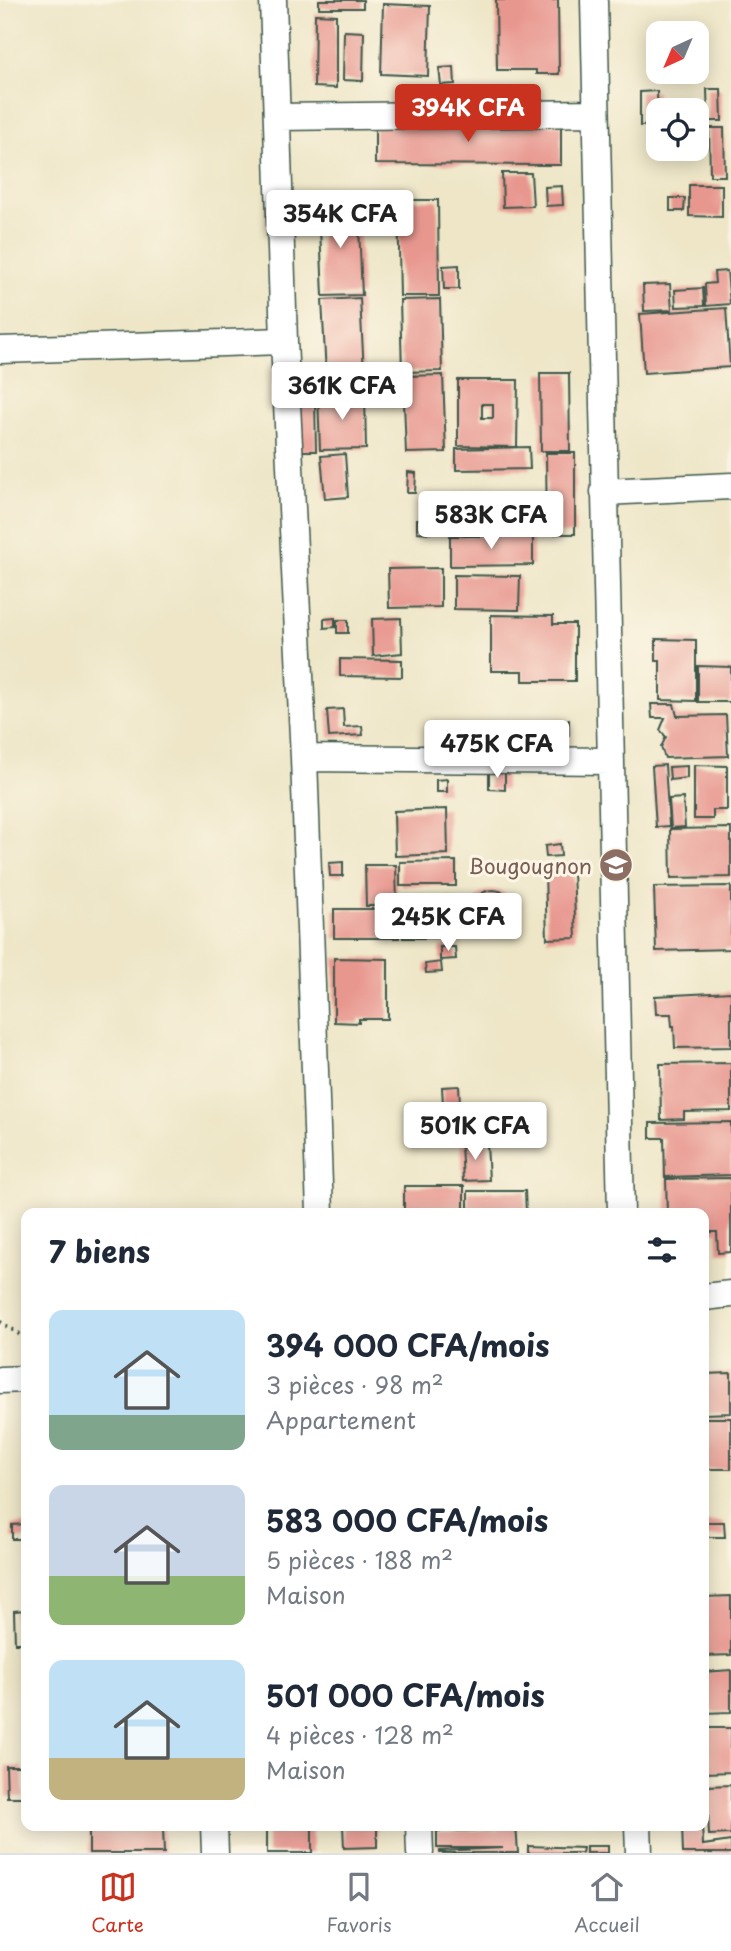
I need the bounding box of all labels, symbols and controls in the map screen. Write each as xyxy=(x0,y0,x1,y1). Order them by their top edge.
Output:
north arrow xyxy=(646,21,709,84)
map controls xyxy=(646,21,709,161)
pin: 394K CFA xyxy=(396,85,540,144)
text: 394K CFA xyxy=(411,89,525,124)
button: locate xyxy=(646,98,709,161)
pin: 354K CFA xyxy=(268,190,412,250)
text: 354K CFA xyxy=(282,195,398,230)
pin: 361K CFA xyxy=(270,362,414,422)
text: 361K CFA xyxy=(288,367,396,402)
pin: 583K CFA xyxy=(419,491,563,551)
text: 583K CFA xyxy=(434,496,548,531)
pin: 475K CFA xyxy=(425,720,569,780)
text: 475K CFA xyxy=(440,725,554,760)
school or university icon: Bougougnon xyxy=(597,846,635,884)
place label: Bougougnon xyxy=(468,849,592,881)
pin: 245K CFA xyxy=(376,894,520,953)
text: 245K CFA xyxy=(391,898,505,933)
pin: 501K CFA xyxy=(403,1102,547,1162)
text: 501K CFA xyxy=(420,1107,530,1142)
text: 7 biens xyxy=(49,1228,150,1273)
icon: filters xyxy=(643,1231,681,1269)
text: 394 000 CFA/mois xyxy=(266,1322,550,1367)
icon: home xyxy=(105,1338,189,1422)
text: 3 pièces · 98 m² xyxy=(266,1367,444,1402)
text: Appartement xyxy=(266,1402,416,1437)
text: 583 000 CFA/mois xyxy=(266,1497,548,1542)
icon: home xyxy=(105,1513,189,1597)
text: 5 pièces · 188 m² xyxy=(266,1542,453,1577)
text: Maison xyxy=(266,1577,346,1612)
text: 501 000 CFA/mois xyxy=(266,1672,545,1717)
icon: home xyxy=(105,1688,189,1772)
text: 4 pièces · 128 m² xyxy=(266,1717,454,1752)
text: Maison xyxy=(266,1752,346,1787)
tab: Carte xyxy=(91,1868,144,1938)
tab: Favoris xyxy=(326,1868,392,1938)
tab: Accueil xyxy=(574,1868,640,1938)

